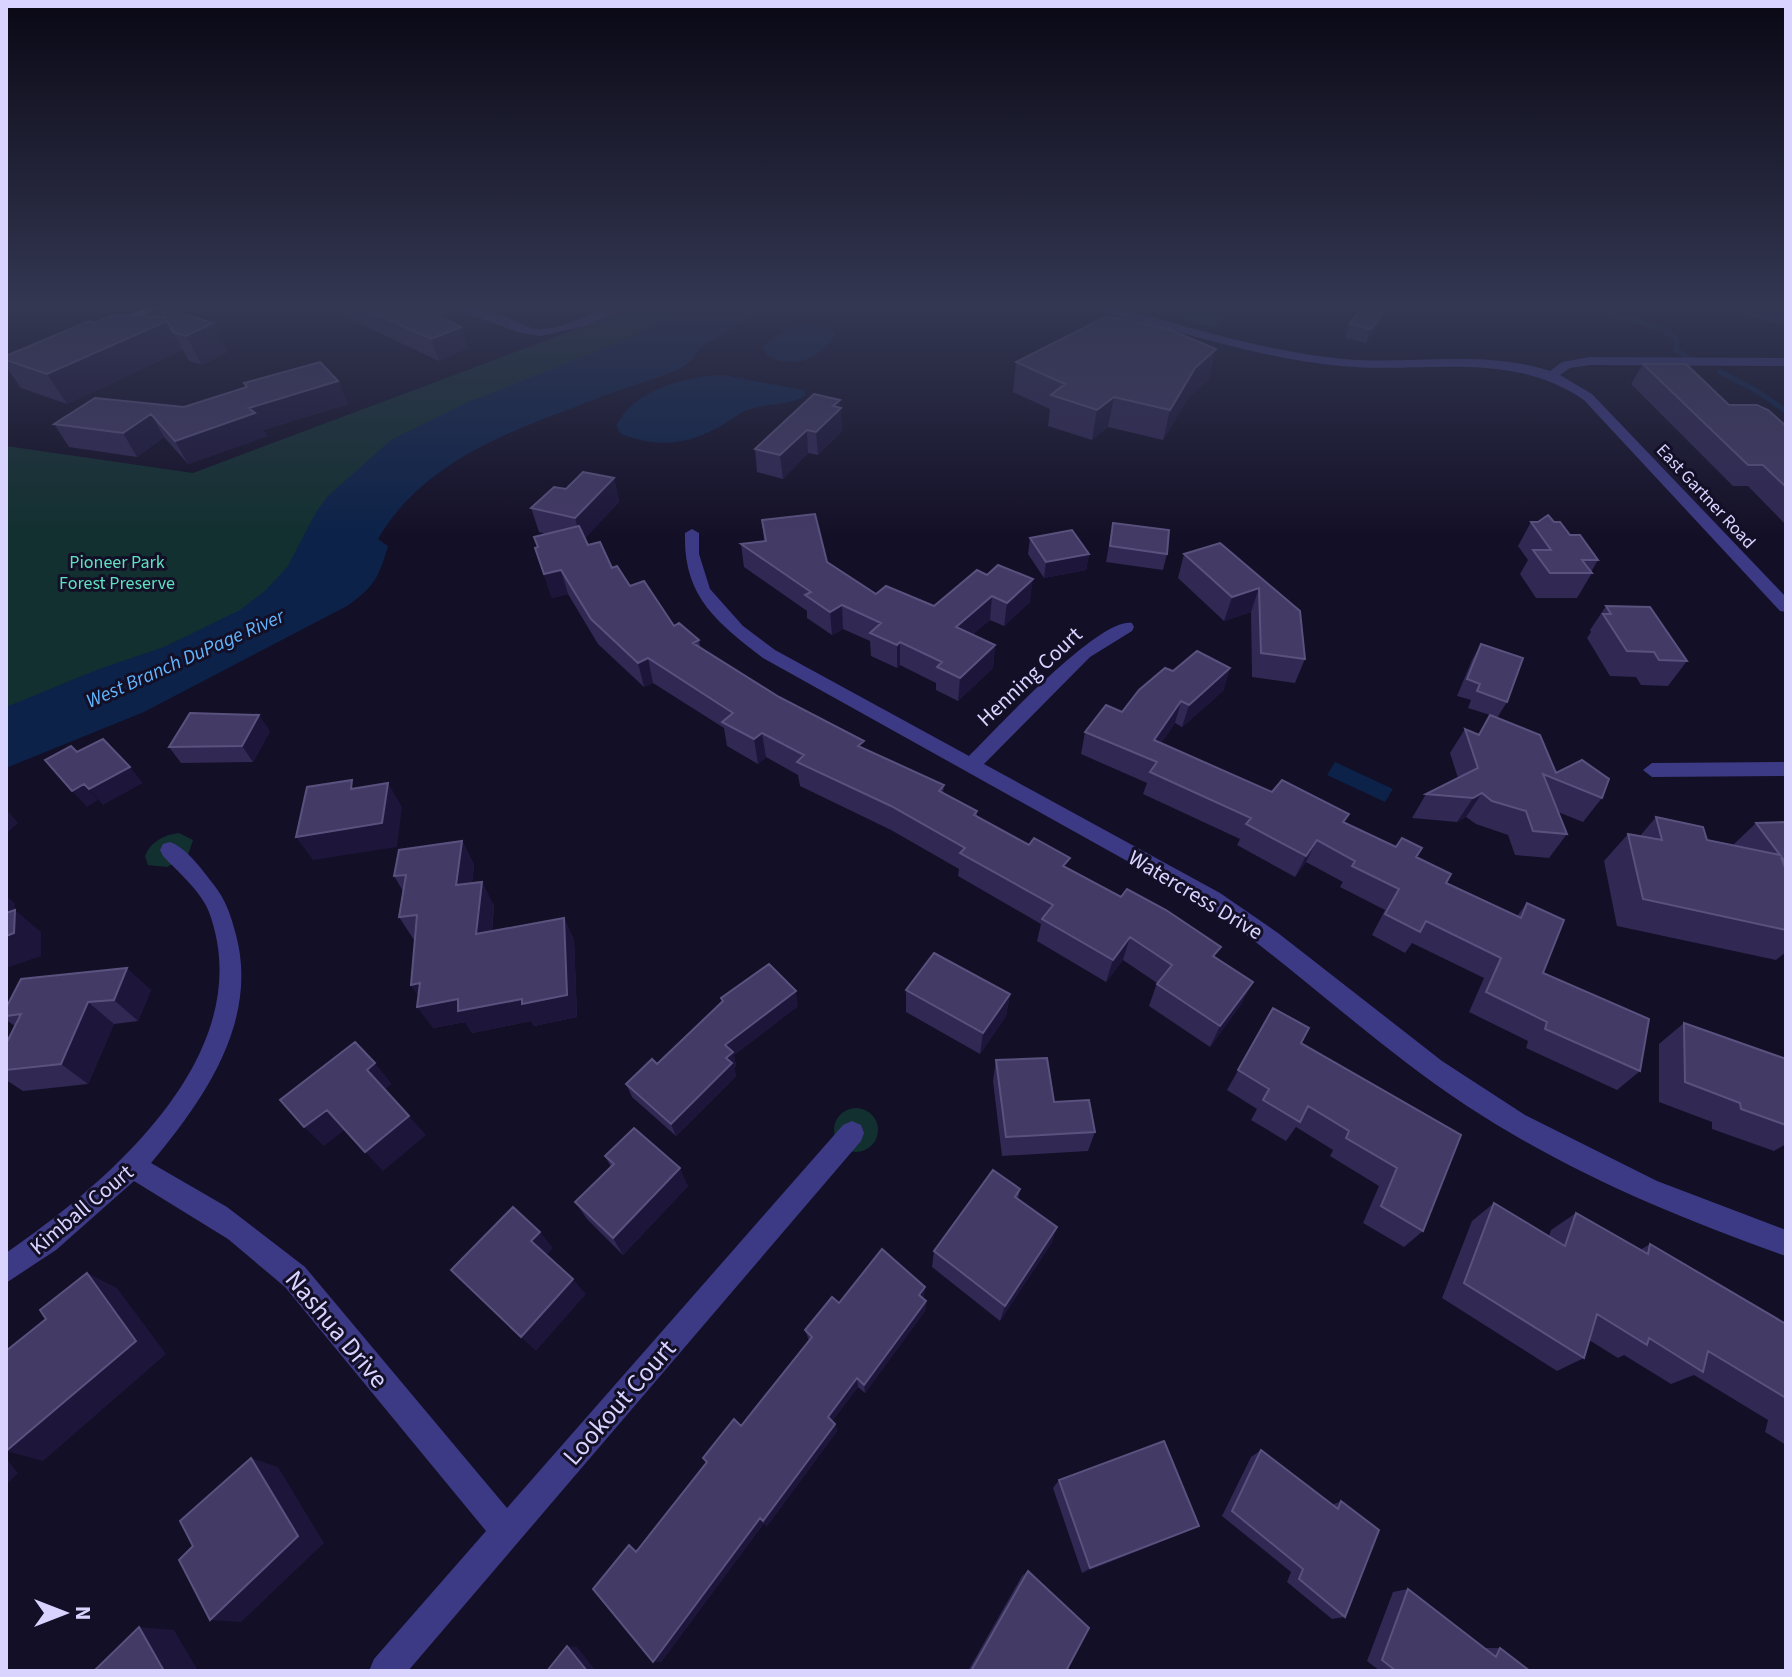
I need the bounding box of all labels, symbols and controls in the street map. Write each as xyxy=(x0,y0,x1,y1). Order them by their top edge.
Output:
street label: East Gartner Road xyxy=(1650,438,1761,554)
park label: Pioneer Park Forest Preserve xyxy=(59,550,175,596)
water label: West Branch DuPage River xyxy=(82,602,290,715)
street label: Henning Court xyxy=(970,619,1090,734)
street label: Watercress Drive xyxy=(1122,842,1269,948)
street label: Kimball Court xyxy=(23,1156,141,1263)
street label: Nashua Drive xyxy=(276,1262,397,1396)
street label: Lookout Court xyxy=(554,1331,685,1473)
north arrow xyxy=(24,1573,104,1653)
text: N xyxy=(67,1606,99,1620)

